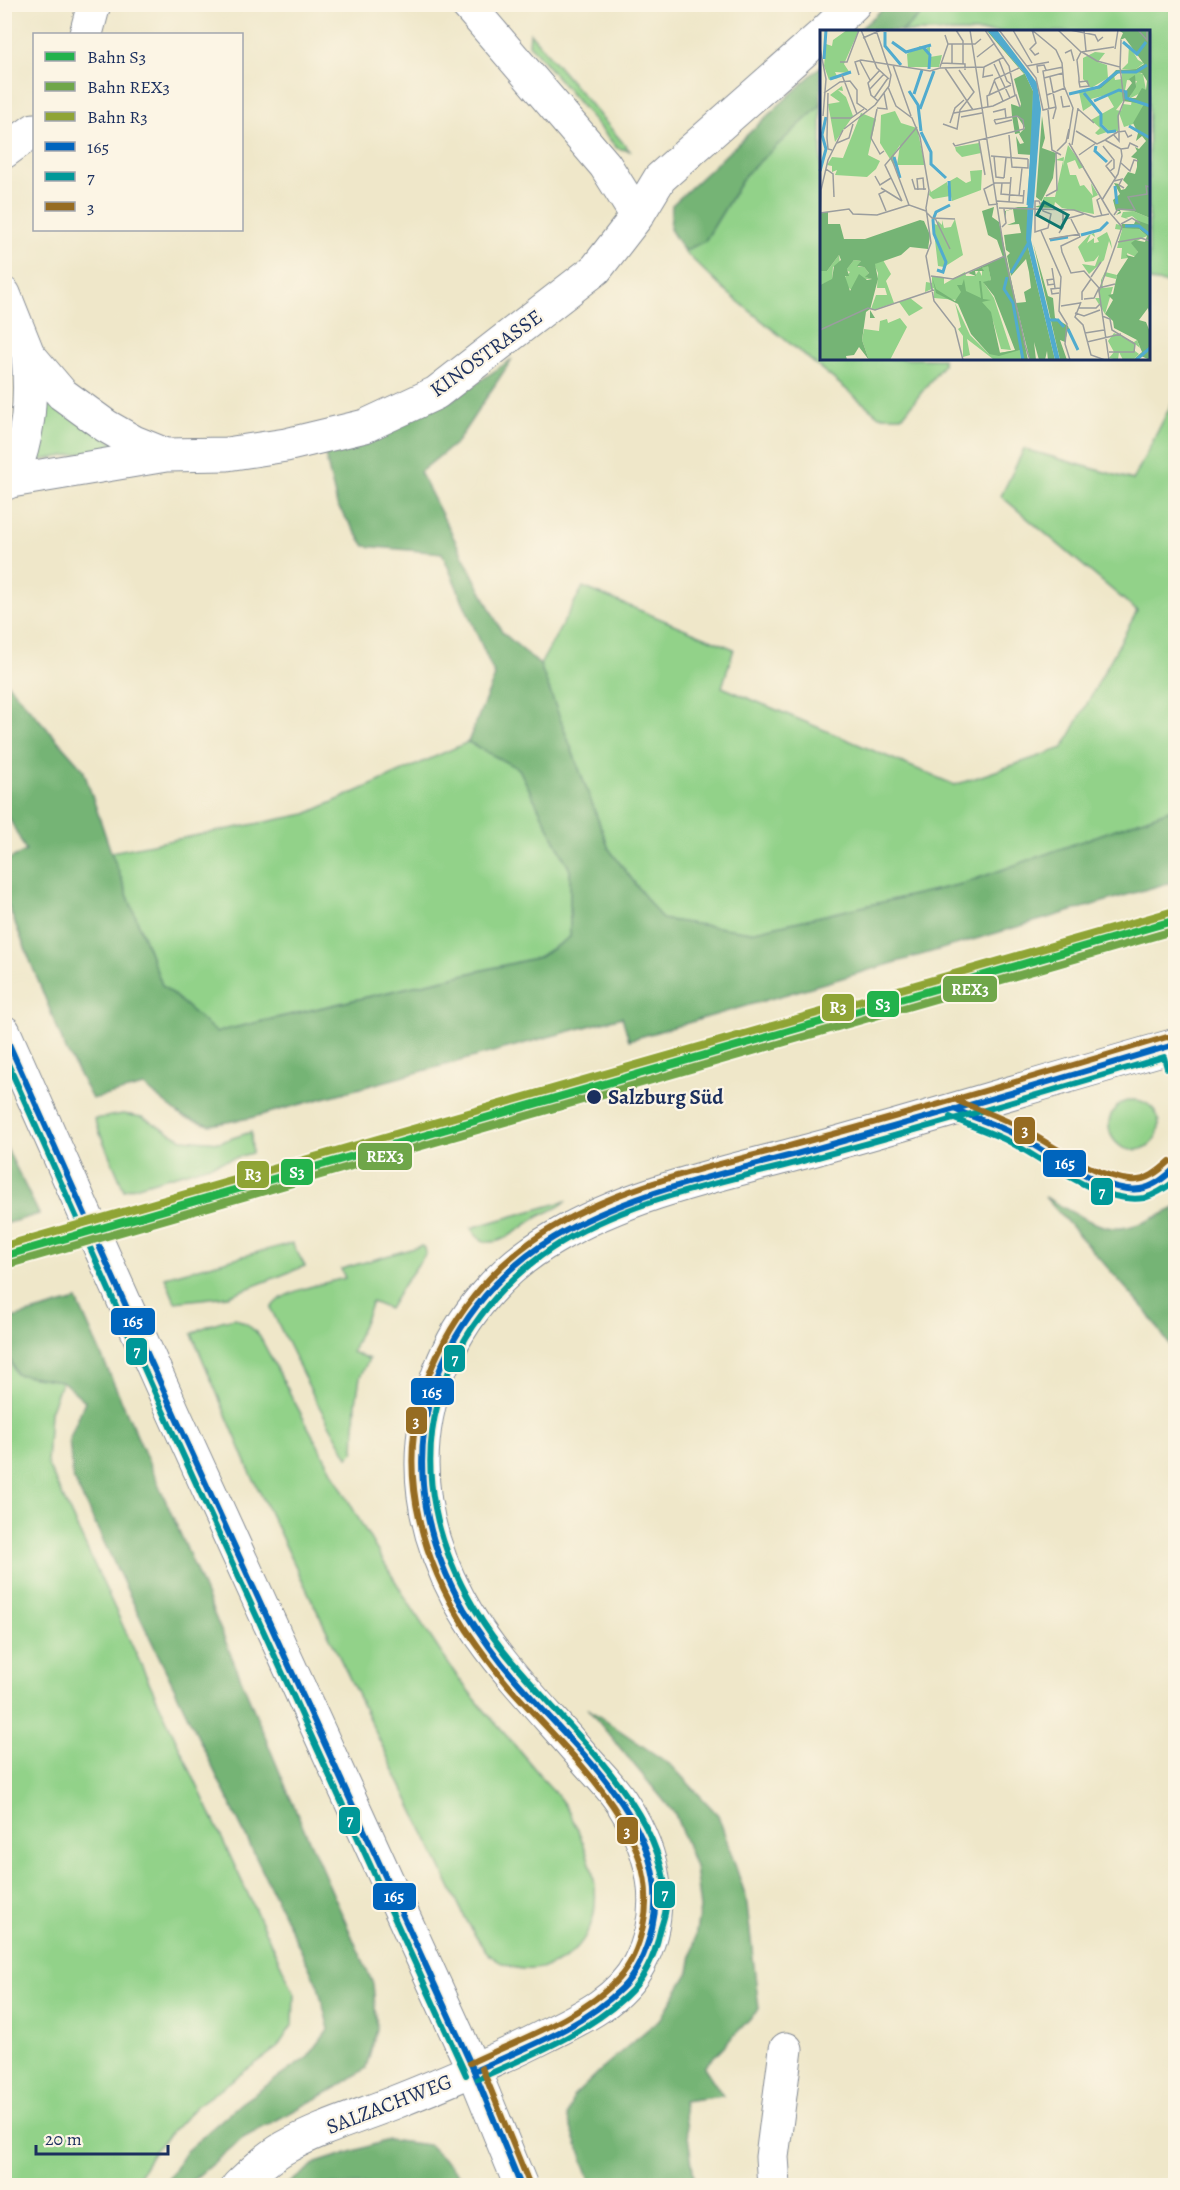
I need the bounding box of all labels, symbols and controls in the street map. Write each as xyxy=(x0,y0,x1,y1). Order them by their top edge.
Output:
inset map xyxy=(820,30,1150,360)
legend xyxy=(33,33,243,231)
text: Bahn S3 xyxy=(87,45,146,69)
text: Bahn REX3 xyxy=(87,75,170,99)
text: Bahn R3 xyxy=(87,105,148,129)
text: 165 xyxy=(87,135,109,159)
text: 7 xyxy=(87,165,95,189)
text: 3 xyxy=(87,195,95,219)
street label: KINOSTRASSE xyxy=(424,303,548,403)
line badge: REX3 xyxy=(942,975,998,1003)
text: REX3 xyxy=(951,979,989,1001)
line badge: S3 xyxy=(866,990,900,1018)
line badge: R3 xyxy=(821,993,855,1022)
text: S3 xyxy=(875,994,891,1016)
text: R3 xyxy=(829,997,847,1019)
place label: Salzburg Süd xyxy=(608,1083,724,1111)
marker: Salzburg Süd xyxy=(585,1088,603,1106)
line badge: 3 xyxy=(1013,1116,1036,1145)
text: 3 xyxy=(1022,1120,1029,1142)
line badge: REX3 xyxy=(357,1142,413,1171)
text: REX3 xyxy=(366,1146,404,1168)
line badge: 165 xyxy=(1042,1149,1087,1178)
text: 165 xyxy=(1055,1153,1075,1175)
line badge: S3 xyxy=(280,1158,314,1186)
line badge: R3 xyxy=(236,1160,270,1189)
text: S3 xyxy=(289,1162,305,1184)
text: R3 xyxy=(244,1164,262,1186)
line badge: 7 xyxy=(1090,1177,1114,1206)
text: 7 xyxy=(1099,1182,1106,1204)
line badge: 165 xyxy=(110,1307,156,1336)
text: 165 xyxy=(123,1311,143,1333)
line badge: 7 xyxy=(125,1337,148,1366)
text: 7 xyxy=(134,1341,141,1363)
line badge: 7 xyxy=(443,1344,466,1373)
text: 7 xyxy=(452,1349,459,1371)
line badge: 165 xyxy=(410,1377,455,1406)
text: 165 xyxy=(422,1382,442,1404)
line badge: 3 xyxy=(405,1406,428,1435)
text: 3 xyxy=(413,1411,420,1433)
line badge: 7 xyxy=(338,1806,361,1835)
text: 7 xyxy=(347,1810,354,1832)
line badge: 3 xyxy=(616,1816,639,1845)
text: 3 xyxy=(624,1821,631,1843)
line badge: 7 xyxy=(653,1880,676,1909)
line badge: 165 xyxy=(372,1882,417,1911)
text: 7 xyxy=(662,1884,669,1906)
text: 165 xyxy=(384,1886,404,1908)
street label: SALZACHWEG xyxy=(322,2067,456,2141)
scale bar xyxy=(36,2118,168,2156)
text: 20 m xyxy=(45,2127,82,2151)

